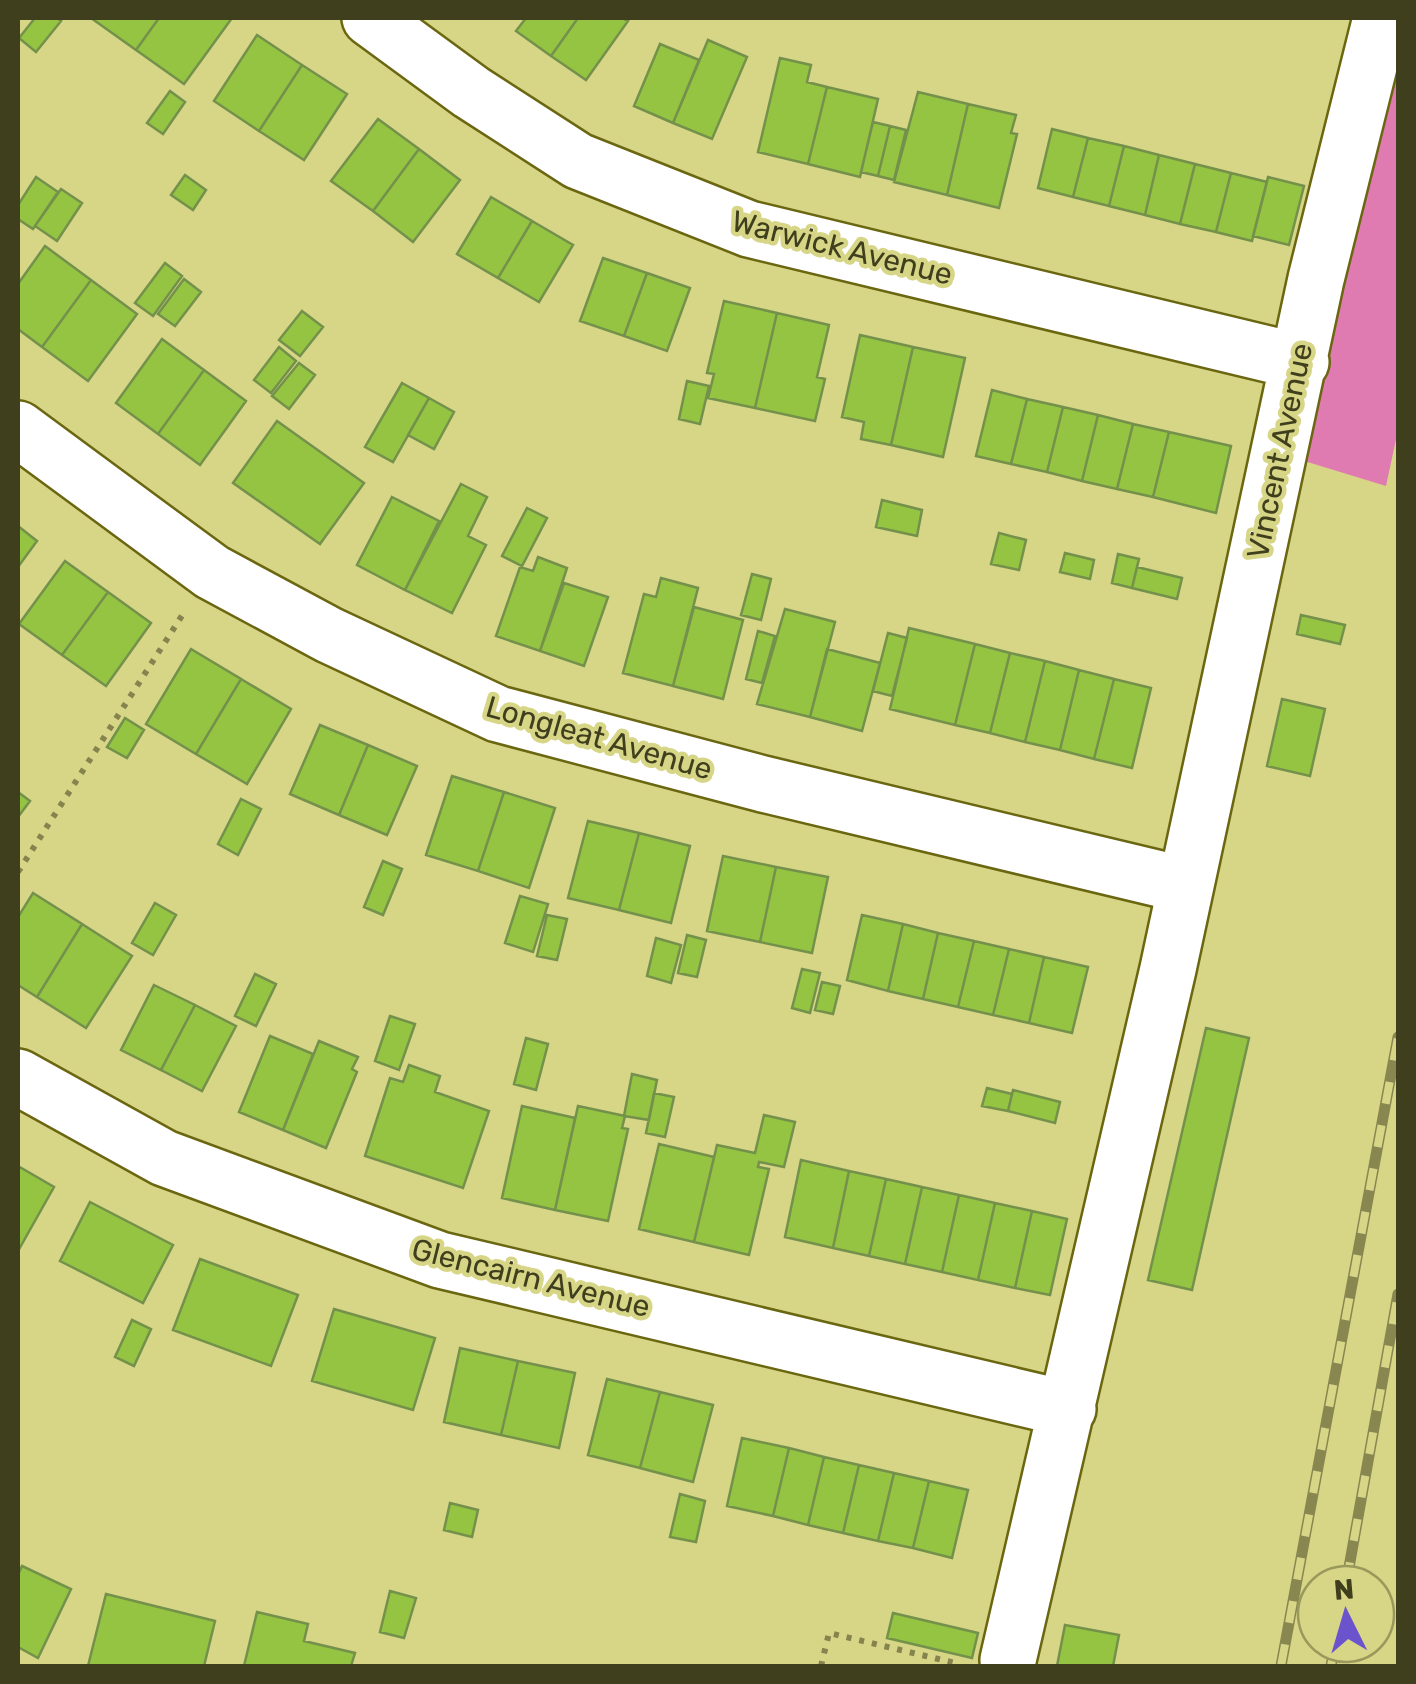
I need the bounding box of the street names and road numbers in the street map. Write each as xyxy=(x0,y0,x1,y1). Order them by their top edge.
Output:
street label: Warwick Avenue xyxy=(728,203,956,293)
street label: Vincent Avenue xyxy=(1240,340,1320,562)
street label: Longleat Avenue xyxy=(482,688,716,788)
street label: Glencairn Avenue xyxy=(408,1231,654,1325)

